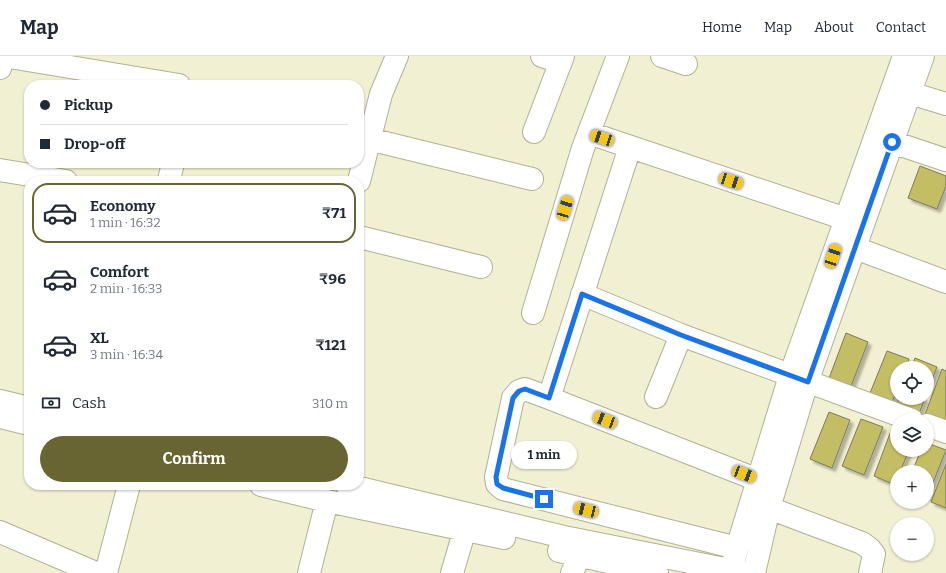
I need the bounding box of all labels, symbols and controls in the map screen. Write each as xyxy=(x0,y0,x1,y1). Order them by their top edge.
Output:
text: Map xyxy=(20,16,59,39)
text: Home xyxy=(702,19,742,36)
text: Map xyxy=(764,19,792,36)
text: About xyxy=(814,19,854,36)
text: Contact xyxy=(876,19,926,36)
text: Pickup xyxy=(64,96,113,114)
car xyxy=(589,129,615,147)
route start xyxy=(883,133,901,151)
text: Drop-off xyxy=(64,135,125,153)
car xyxy=(718,172,744,190)
icon: car xyxy=(42,195,78,231)
car xyxy=(556,195,574,221)
text: Economy xyxy=(90,197,156,215)
text: ₹71 xyxy=(322,204,346,222)
text: 1 min · 16:32 xyxy=(90,215,160,230)
car xyxy=(823,243,843,269)
icon: car xyxy=(42,261,78,297)
text: Comfort xyxy=(90,263,149,281)
text: ₹96 xyxy=(319,270,346,288)
text: 2 min · 16:33 xyxy=(90,281,162,296)
icon: car xyxy=(42,327,78,363)
text: XL xyxy=(90,329,109,347)
text: ₹121 xyxy=(315,336,346,354)
text: 3 min · 16:34 xyxy=(90,347,163,362)
map controls xyxy=(890,361,934,561)
button: locate xyxy=(890,361,934,405)
icon: cash xyxy=(40,392,62,414)
text: Cash xyxy=(72,394,106,412)
text: 310 m xyxy=(312,396,348,411)
car xyxy=(592,410,618,430)
button: layers xyxy=(890,413,934,457)
button: Confirm xyxy=(40,436,348,482)
callout: 1 min xyxy=(511,441,577,469)
text: 1 min xyxy=(528,447,560,462)
car xyxy=(731,464,757,484)
button: + xyxy=(890,465,934,509)
route end xyxy=(535,490,553,508)
car xyxy=(573,501,599,519)
button: − xyxy=(890,517,934,561)

